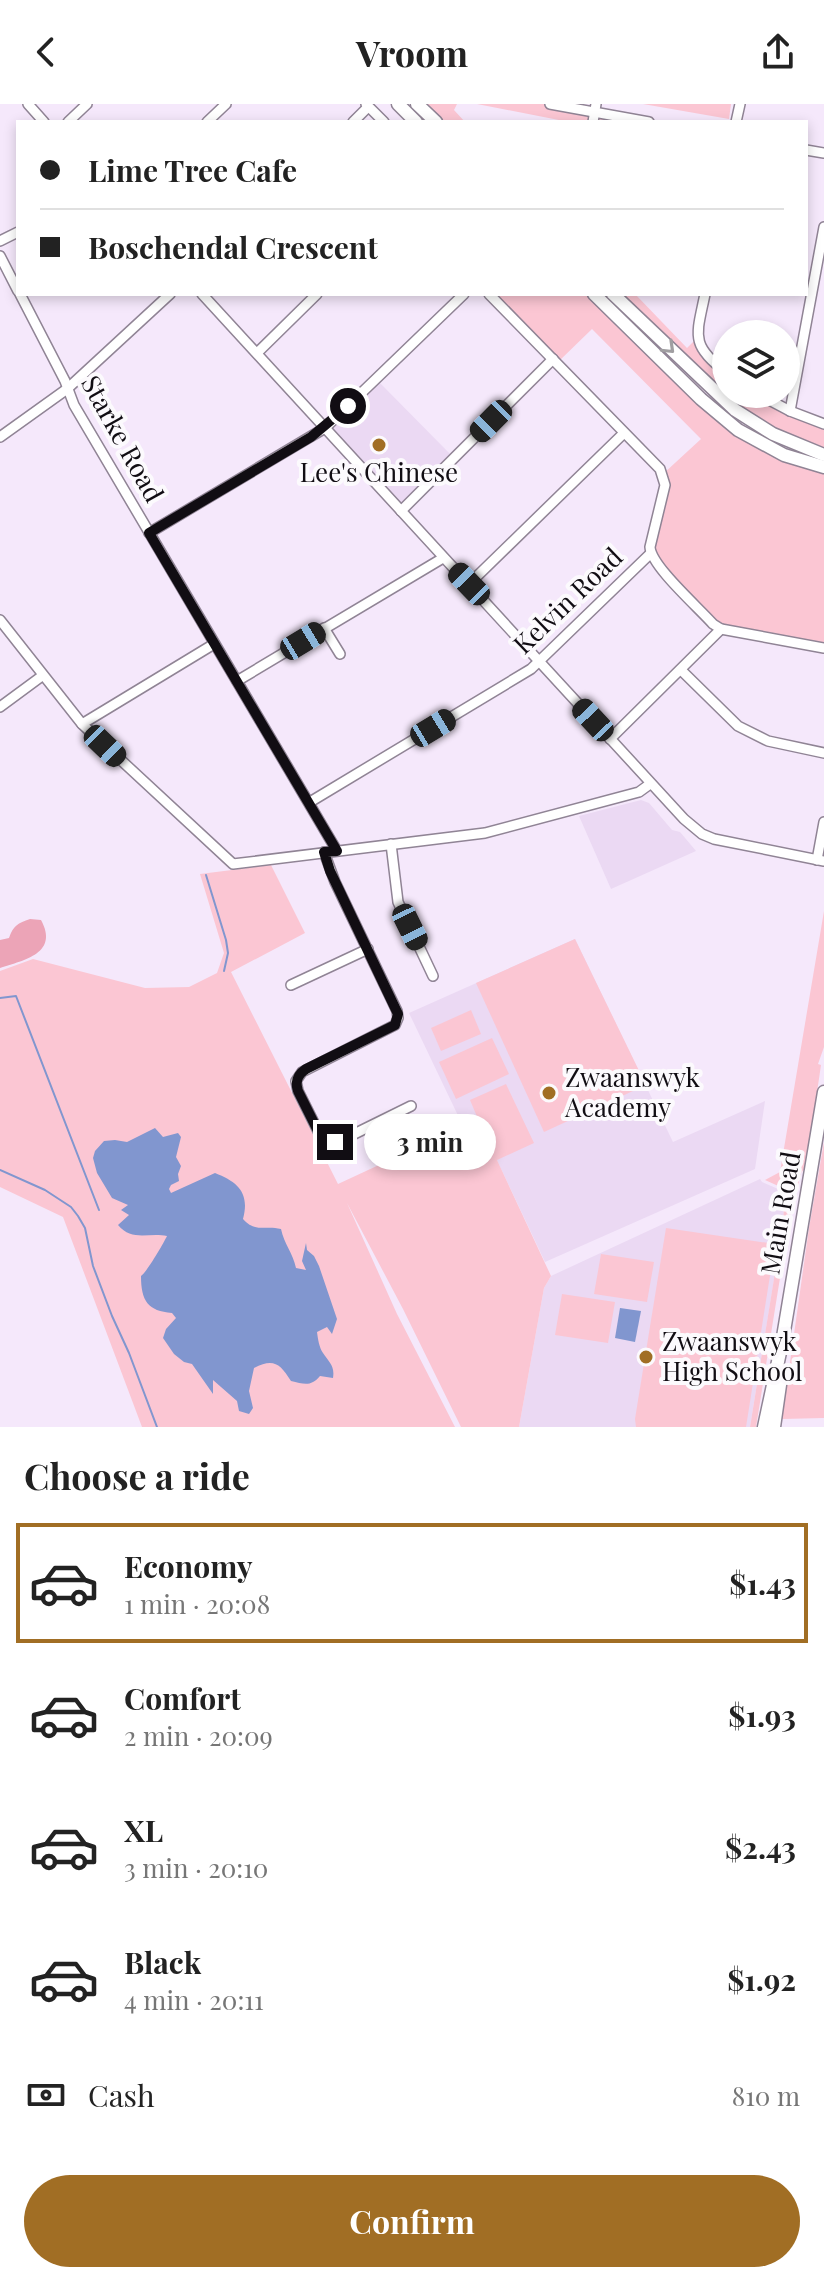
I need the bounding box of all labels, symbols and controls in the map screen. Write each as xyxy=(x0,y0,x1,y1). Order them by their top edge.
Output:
text: Vroom xyxy=(356,28,468,76)
icon: back xyxy=(24,30,68,74)
icon: share xyxy=(756,30,800,74)
text: Lime Tree Cafe xyxy=(88,150,297,190)
text: Boschendal Crescent xyxy=(88,227,378,267)
map controls xyxy=(712,320,800,408)
button: layers xyxy=(712,320,800,408)
one-way arrow xyxy=(660,339,674,353)
street label: Starke Road xyxy=(74,369,172,508)
route start xyxy=(330,388,366,424)
car xyxy=(466,396,516,446)
marker: Lee's Chinese xyxy=(370,436,388,454)
place label: Lee's Chinese xyxy=(300,454,458,489)
street label: Kelvin Road xyxy=(505,539,629,661)
car xyxy=(444,558,494,610)
car xyxy=(276,618,330,664)
car xyxy=(568,694,618,746)
car xyxy=(406,705,460,751)
car xyxy=(79,721,131,771)
car xyxy=(389,900,431,954)
place label: Zwaanswyk Academy xyxy=(564,1059,700,1124)
marker: Zwaanswyk Academy xyxy=(540,1084,558,1102)
callout: 3 min xyxy=(363,1114,495,1170)
route end xyxy=(317,1124,353,1160)
text: 3 min xyxy=(397,1124,463,1159)
street label: Main Road xyxy=(752,1149,808,1277)
place label: Zwaanswyk High School xyxy=(662,1323,802,1388)
marker: Zwaanswyk High School xyxy=(637,1348,655,1366)
text: Choose a ride xyxy=(24,1451,250,1499)
text: Economy xyxy=(124,1546,253,1586)
icon: car xyxy=(28,1547,100,1619)
text: $1.43 xyxy=(729,1563,796,1603)
text: 1 min · 20:08 xyxy=(124,1586,270,1621)
text: Comfort xyxy=(124,1678,241,1718)
icon: car xyxy=(28,1679,100,1751)
text: $1.93 xyxy=(728,1695,796,1735)
text: 2 min · 20:09 xyxy=(124,1718,273,1753)
text: XL xyxy=(124,1810,163,1850)
icon: car xyxy=(28,1811,100,1883)
text: $2.43 xyxy=(725,1827,796,1867)
text: 3 min · 20:10 xyxy=(124,1850,268,1885)
text: Black xyxy=(124,1942,201,1982)
icon: car xyxy=(28,1943,100,2015)
text: $1.92 xyxy=(727,1959,796,1999)
text: 4 min · 20:11 xyxy=(124,1982,264,2017)
icon: cash xyxy=(24,2073,68,2117)
text: Cash xyxy=(88,2075,155,2115)
text: 810 m xyxy=(732,2078,800,2113)
button: Confirm xyxy=(24,2175,800,2267)

